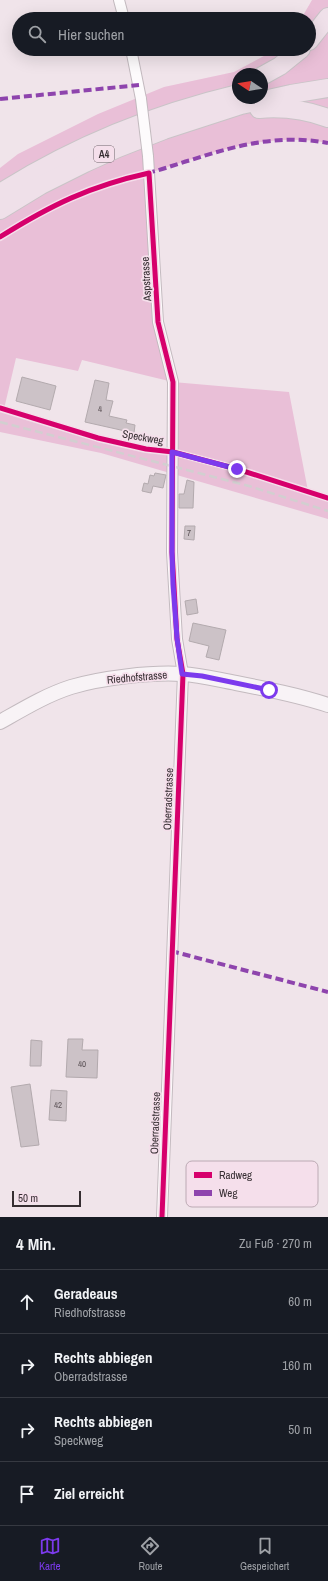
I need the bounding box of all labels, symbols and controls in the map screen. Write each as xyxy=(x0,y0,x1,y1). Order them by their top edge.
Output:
search box xyxy=(12,12,316,56)
icon: search xyxy=(26,23,48,45)
text: Hier suchen xyxy=(58,24,124,45)
north arrow xyxy=(232,68,268,104)
road number: A4 xyxy=(94,146,114,162)
street label: Aspstrasse xyxy=(138,256,154,303)
house number: 4 xyxy=(98,403,102,415)
street label: Speckweg xyxy=(121,426,165,448)
route end xyxy=(228,460,246,478)
house number: 7 xyxy=(187,527,191,539)
street label: Riedhofstrasse xyxy=(106,667,168,687)
route start xyxy=(260,681,278,699)
street label: Oberradstrasse xyxy=(160,768,176,830)
house number: 40 xyxy=(78,1058,86,1070)
street label: Oberradstrasse xyxy=(147,1092,163,1154)
house number: 42 xyxy=(54,1099,62,1111)
legend xyxy=(186,1161,318,1207)
text: Radweg xyxy=(219,1168,252,1182)
text: Weg xyxy=(219,1186,237,1200)
scale bar xyxy=(12,1189,81,1208)
text: 50 m xyxy=(18,1191,38,1205)
text: 4 Min. xyxy=(16,1232,56,1255)
text: Zu Fuß · 270 m xyxy=(239,1235,312,1252)
text: Geradeaus xyxy=(54,1283,118,1304)
icon: ahead xyxy=(16,1291,38,1313)
text: 60 m xyxy=(288,1293,312,1310)
text: Riedhofstrasse xyxy=(54,1304,126,1321)
text: Rechts abbiegen xyxy=(54,1347,152,1368)
icon: right xyxy=(16,1355,38,1377)
text: 160 m xyxy=(282,1357,312,1374)
text: Oberradstrasse xyxy=(54,1368,127,1385)
text: Rechts abbiegen xyxy=(54,1411,152,1432)
icon: right xyxy=(16,1419,38,1441)
text: 50 m xyxy=(288,1421,312,1438)
text: Speckweg xyxy=(54,1432,103,1449)
icon: arrive xyxy=(16,1483,38,1505)
text: Ziel erreicht xyxy=(54,1483,124,1504)
tab: Karte xyxy=(39,1535,61,1573)
tab: Route xyxy=(138,1535,162,1573)
tab: Gespeichert xyxy=(240,1535,289,1573)

